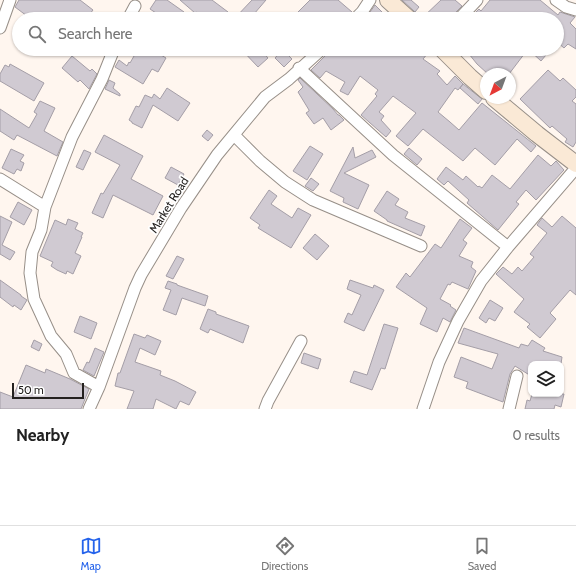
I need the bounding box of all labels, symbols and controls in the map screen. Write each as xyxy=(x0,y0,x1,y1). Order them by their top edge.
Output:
search box xyxy=(12,12,564,56)
icon: search xyxy=(26,23,48,45)
text: Search here xyxy=(58,25,133,43)
north arrow xyxy=(480,68,516,104)
street label: Market Road xyxy=(145,174,192,236)
map controls xyxy=(528,361,564,397)
button: layers xyxy=(528,361,564,397)
scale bar xyxy=(12,381,84,400)
text: 50 m xyxy=(18,383,44,397)
text: Nearby xyxy=(16,425,69,445)
text: 0 results xyxy=(512,427,560,443)
tab: Map xyxy=(80,535,102,573)
tab: Directions xyxy=(261,535,308,573)
tab: Saved xyxy=(468,535,496,573)

